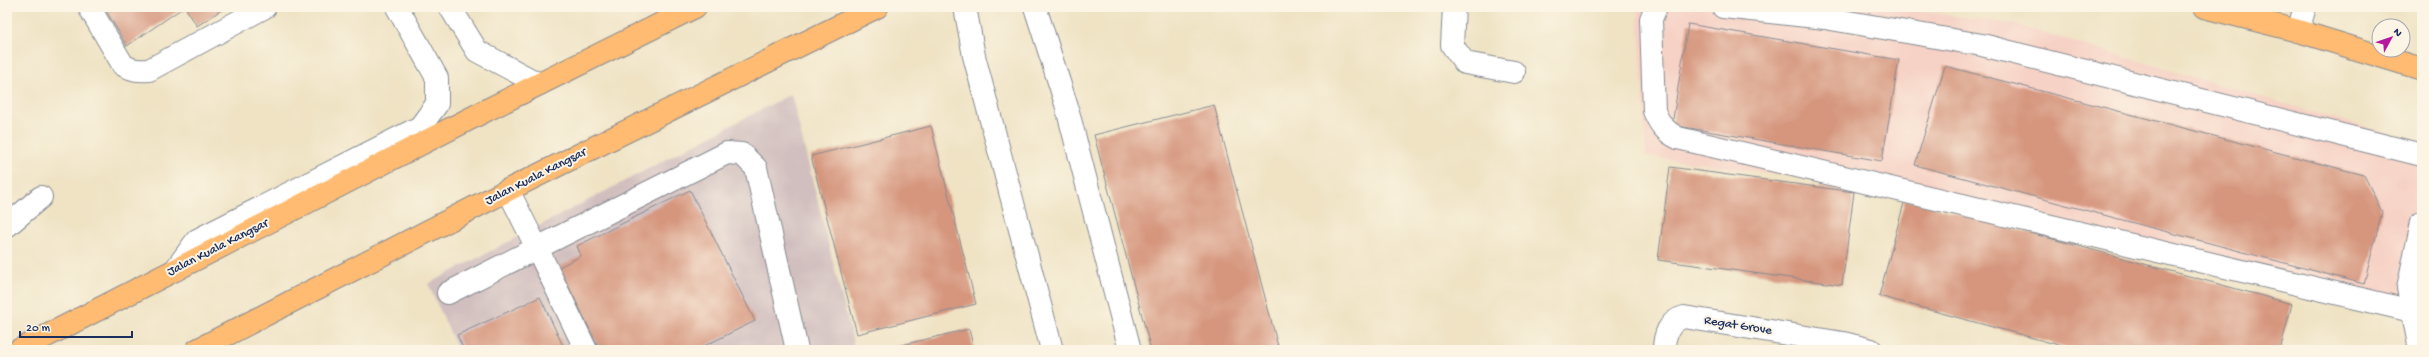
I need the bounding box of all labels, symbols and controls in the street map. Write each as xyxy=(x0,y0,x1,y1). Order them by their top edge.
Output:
north arrow xyxy=(2371,18,2411,58)
text: N xyxy=(2390,26,2404,39)
street label: Jalan Kuala Kangsar xyxy=(483,144,590,209)
street label: Jalan Kuala Kangsar xyxy=(165,215,272,280)
scale bar xyxy=(20,313,132,339)
street label: Regat Grove xyxy=(1703,313,1773,339)
text: 20 m xyxy=(26,322,51,336)

